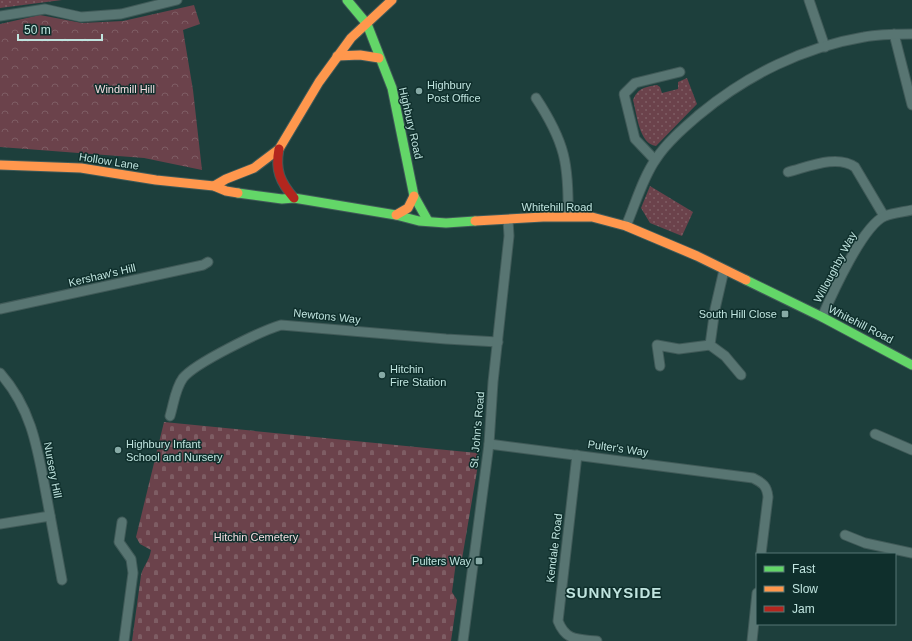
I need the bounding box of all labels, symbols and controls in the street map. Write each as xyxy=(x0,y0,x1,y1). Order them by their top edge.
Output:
scale bar xyxy=(18,16,102,42)
text: 50 m xyxy=(24,23,51,37)
place label: Highbury Post Office xyxy=(427,79,481,104)
park label: Windmill Hill xyxy=(95,83,155,95)
street label: Highbury Road xyxy=(397,86,425,160)
marker: Highbury Post Office xyxy=(414,86,424,96)
street label: Hollow Lane xyxy=(78,150,140,172)
street label: Whitehill Road xyxy=(522,201,592,213)
street label: Willoughby Way xyxy=(811,229,859,304)
street label: Kershaw's Hill xyxy=(67,261,137,289)
street label: Whitehill Road xyxy=(827,303,895,345)
street label: Newtons Way xyxy=(293,307,362,326)
place label: South Hill Close xyxy=(699,308,777,320)
marker: South Hill Close xyxy=(780,309,790,319)
place label: Hitchin Fire Station xyxy=(390,363,446,388)
marker: Hitchin Fire Station xyxy=(377,370,387,380)
street label: St. John's Road xyxy=(468,391,486,469)
place label: Highbury Infant School and Nursery xyxy=(126,438,223,463)
street label: Pulter's Way xyxy=(587,438,650,458)
street label: Nursery Hill xyxy=(42,441,64,499)
marker: Highbury Infant School and Nursery xyxy=(113,445,123,455)
street label: Kendale Road xyxy=(544,513,564,583)
park label: Hitchin Cemetery xyxy=(214,531,299,543)
legend xyxy=(756,553,896,625)
place label: Pulters Way xyxy=(412,555,471,567)
marker: Pulters Way xyxy=(474,556,484,566)
text: Fast xyxy=(792,562,816,576)
text: Slow xyxy=(792,582,818,596)
district label: SUNNYSIDE xyxy=(566,584,662,601)
text: Jam xyxy=(792,602,815,616)

